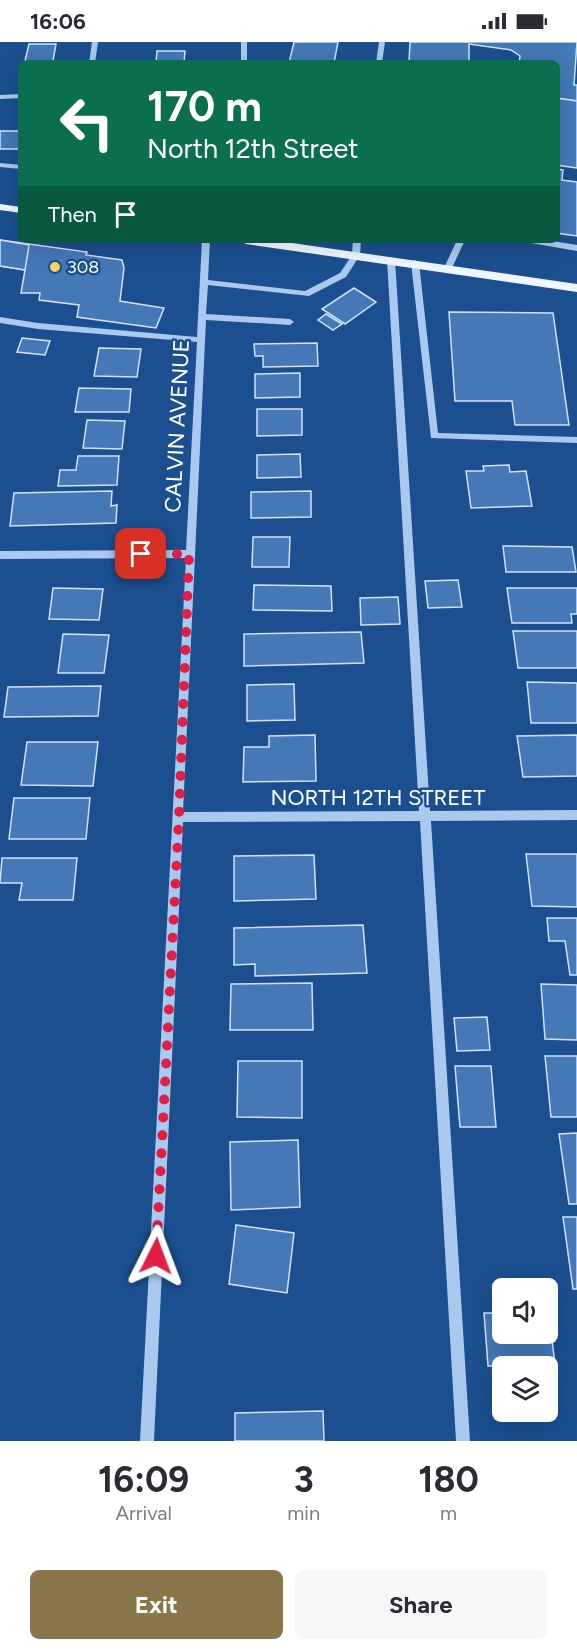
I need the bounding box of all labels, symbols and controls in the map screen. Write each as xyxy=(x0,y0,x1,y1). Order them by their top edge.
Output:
text: 16:06 xyxy=(30,8,86,35)
text: 170 m xyxy=(147,81,262,132)
icon: left xyxy=(48,84,126,162)
text: North 12th Street xyxy=(147,132,358,165)
icon: arrive xyxy=(109,198,142,231)
text: Then xyxy=(48,201,97,228)
place label: 308 xyxy=(67,256,99,278)
marker: 308 xyxy=(48,260,62,274)
street label: CALVIN AVENUE xyxy=(159,339,195,513)
pin xyxy=(115,528,166,579)
icon: arrive xyxy=(124,537,157,570)
street label: NORTH 12TH STREET xyxy=(271,784,486,811)
position arrow xyxy=(124,1224,188,1288)
map controls xyxy=(492,1278,558,1422)
button: sound xyxy=(492,1278,558,1344)
button: layers xyxy=(492,1356,558,1422)
text: 16:09 xyxy=(98,1458,189,1501)
text: 3 xyxy=(294,1458,314,1501)
text: 180 xyxy=(418,1458,479,1501)
text: Arrival xyxy=(115,1501,172,1525)
text: min xyxy=(287,1501,320,1525)
text: m xyxy=(440,1501,457,1525)
button: Exit xyxy=(30,1570,283,1639)
button: Share xyxy=(295,1570,547,1639)

